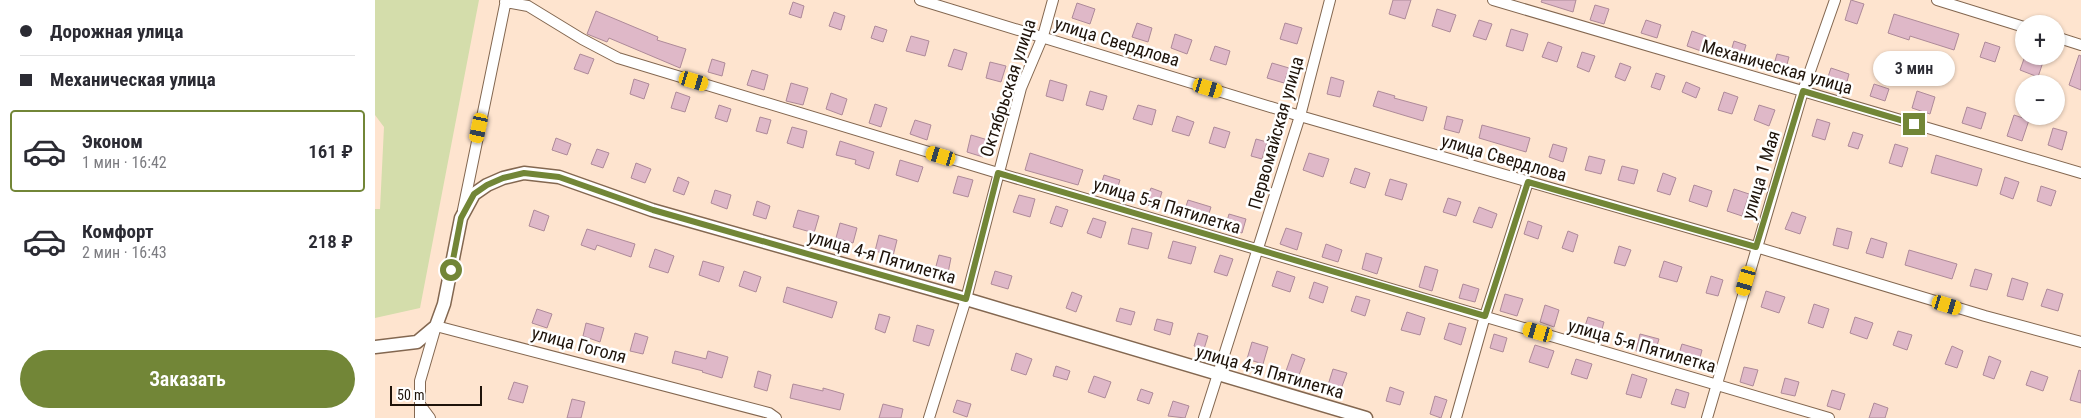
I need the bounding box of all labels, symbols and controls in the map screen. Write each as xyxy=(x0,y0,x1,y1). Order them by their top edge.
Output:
street label: улица Свердлова xyxy=(1052,13,1182,71)
map controls xyxy=(2015,15,2065,125)
button: + xyxy=(2015,15,2065,65)
street label: Октябрьская улица xyxy=(975,16,1040,159)
text: Дорожная улица xyxy=(50,20,183,43)
street label: Механическая улица xyxy=(1699,35,1855,98)
callout: 3 мин xyxy=(1873,52,1955,86)
street label: Первомайская улица xyxy=(1244,54,1307,212)
text: 3 мин xyxy=(1895,59,1933,78)
text: Механическая улица xyxy=(50,68,216,91)
car xyxy=(677,69,710,93)
button: − xyxy=(2015,75,2065,125)
car xyxy=(1191,76,1224,100)
car xyxy=(468,112,489,144)
route end xyxy=(1903,113,1925,135)
street label: улица 1 Мая xyxy=(1737,128,1784,222)
icon: car xyxy=(22,129,67,174)
text: Эконом xyxy=(82,130,143,153)
street label: улица Свердлова xyxy=(1439,130,1569,185)
text: 161 ₽ xyxy=(308,140,353,163)
car xyxy=(924,144,957,168)
text: 1 мин · 16:42 xyxy=(82,153,167,172)
street label: улица 5-я Пятилетка xyxy=(1091,173,1243,238)
icon: car xyxy=(22,219,67,264)
text: Комфорт xyxy=(82,220,154,243)
street label: улица 4-я Пятилетка xyxy=(806,225,959,288)
text: 218 ₽ xyxy=(308,230,353,253)
text: 2 мин · 16:43 xyxy=(82,243,167,262)
route start xyxy=(440,259,462,281)
car xyxy=(1734,265,1757,297)
car xyxy=(1930,293,1963,317)
street label: улица 5-я Пятилетка xyxy=(1566,314,1719,377)
car xyxy=(1521,321,1554,343)
street label: улица Гоголя xyxy=(529,322,629,367)
street label: улица 4-я Пятилетка xyxy=(1194,340,1347,403)
button: Заказать xyxy=(20,350,355,408)
scale bar xyxy=(390,383,483,406)
text: 50 m xyxy=(397,387,425,403)

